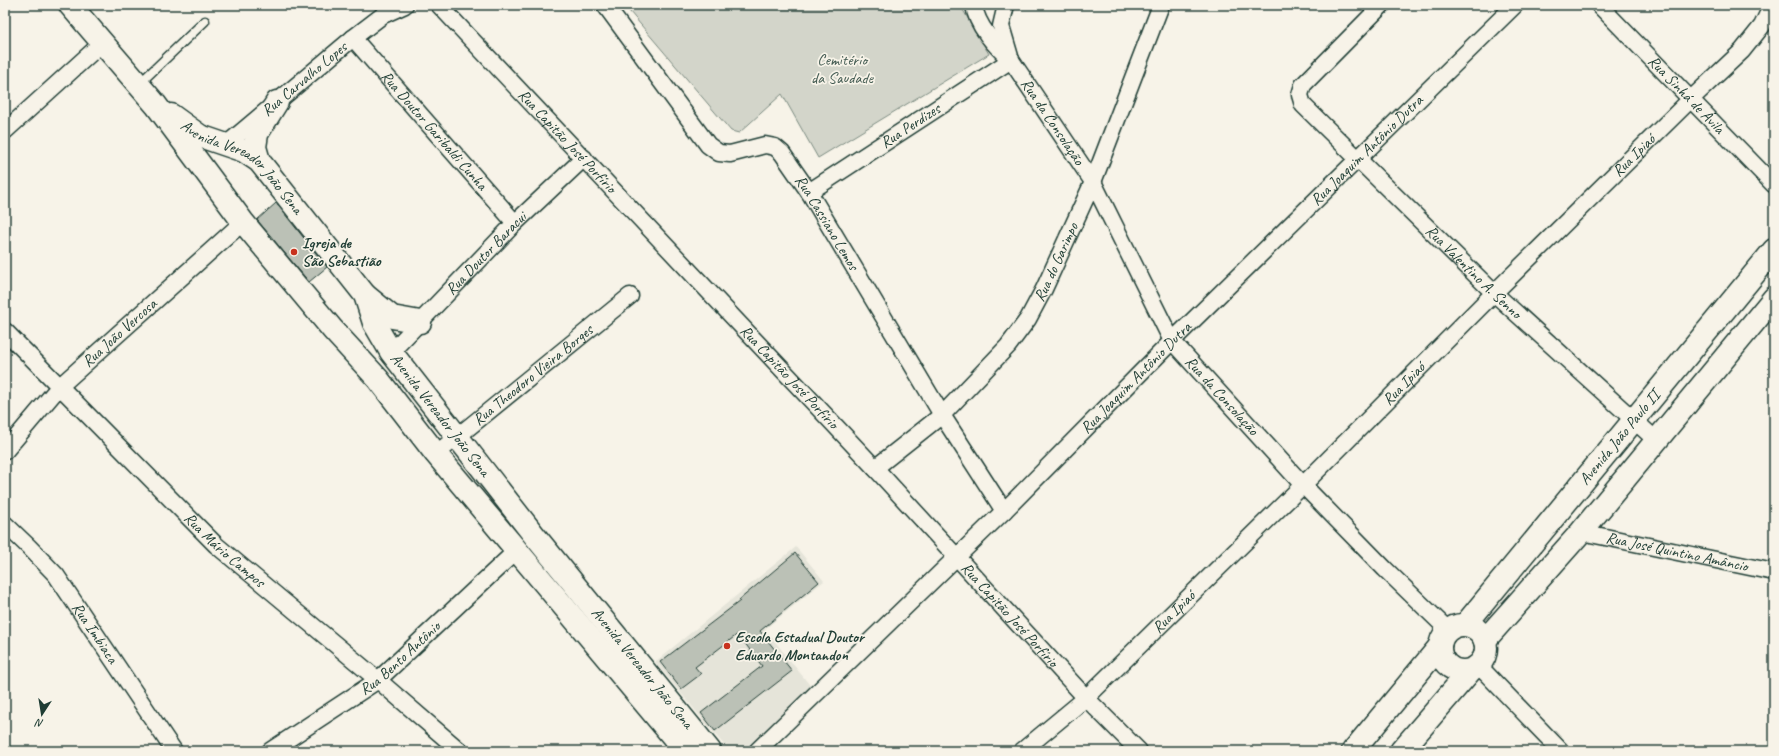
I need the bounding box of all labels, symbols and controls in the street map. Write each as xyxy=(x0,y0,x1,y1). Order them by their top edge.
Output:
street label: Rua Carvalho Lopes xyxy=(257,36,352,121)
park label: Cemitério da Saudade xyxy=(811,50,875,88)
street label: Rua Sinhá de Ávila xyxy=(1644,51,1730,139)
street label: Rua Doutor Garibaldi Cunha xyxy=(376,67,493,196)
street label: Rua da Consolação xyxy=(1016,75,1090,170)
street label: Rua Capitão José Porfírio xyxy=(514,85,622,199)
street label: Rua Joaquim Antônio Dutra xyxy=(1306,90,1428,210)
street label: Rua Perdizes xyxy=(877,98,945,153)
street label: Avenida Vereador João Sena xyxy=(177,115,308,219)
street label: Rua Ipiaó xyxy=(1608,128,1661,181)
street label: Rua Cassiano Lemos xyxy=(790,171,864,275)
street label: Rua Doutor Baracui xyxy=(441,206,532,299)
street label: Rua do Garimpo xyxy=(1029,218,1084,305)
street label: Rua Valentino A. Senno xyxy=(1421,221,1527,325)
place label: Igreja de São Sebastião xyxy=(302,233,382,271)
marker: Igreja de São Sebastião xyxy=(289,247,299,257)
street label: Rua João Vercosa xyxy=(78,293,162,371)
street label: Rua Joaquim Antônio Dutra xyxy=(1076,317,1196,438)
street label: Rua Theodoro Vieira Borges xyxy=(469,319,598,430)
street label: Rua Capitão José Porfírio xyxy=(736,321,845,435)
street label: Avenida Vereador João Sena xyxy=(386,349,495,482)
street label: Rua da Consolação xyxy=(1181,352,1264,440)
street label: Rua Ipiaó xyxy=(1378,356,1431,409)
street label: Avenida João Paulo II xyxy=(1575,383,1667,489)
street label: Rua Mário Campos xyxy=(180,508,270,592)
street label: Rua José Quintino Amâncio xyxy=(1604,527,1752,577)
street label: Rua Capitão José Porfírio xyxy=(956,558,1064,673)
street label: Rua Ipiaó xyxy=(1148,585,1201,637)
street label: Rua Imbiaca xyxy=(67,599,123,669)
street label: Avenida Vereador João Sena xyxy=(587,603,699,734)
street label: Rua Bento Antônio xyxy=(356,615,446,699)
place label: Escola Estadual Doutor Eduardo Montandon xyxy=(735,627,866,665)
marker: Escola Estadual Doutor Eduardo Montandon xyxy=(722,641,732,651)
north arrow xyxy=(22,694,62,734)
text: N xyxy=(33,716,45,731)

